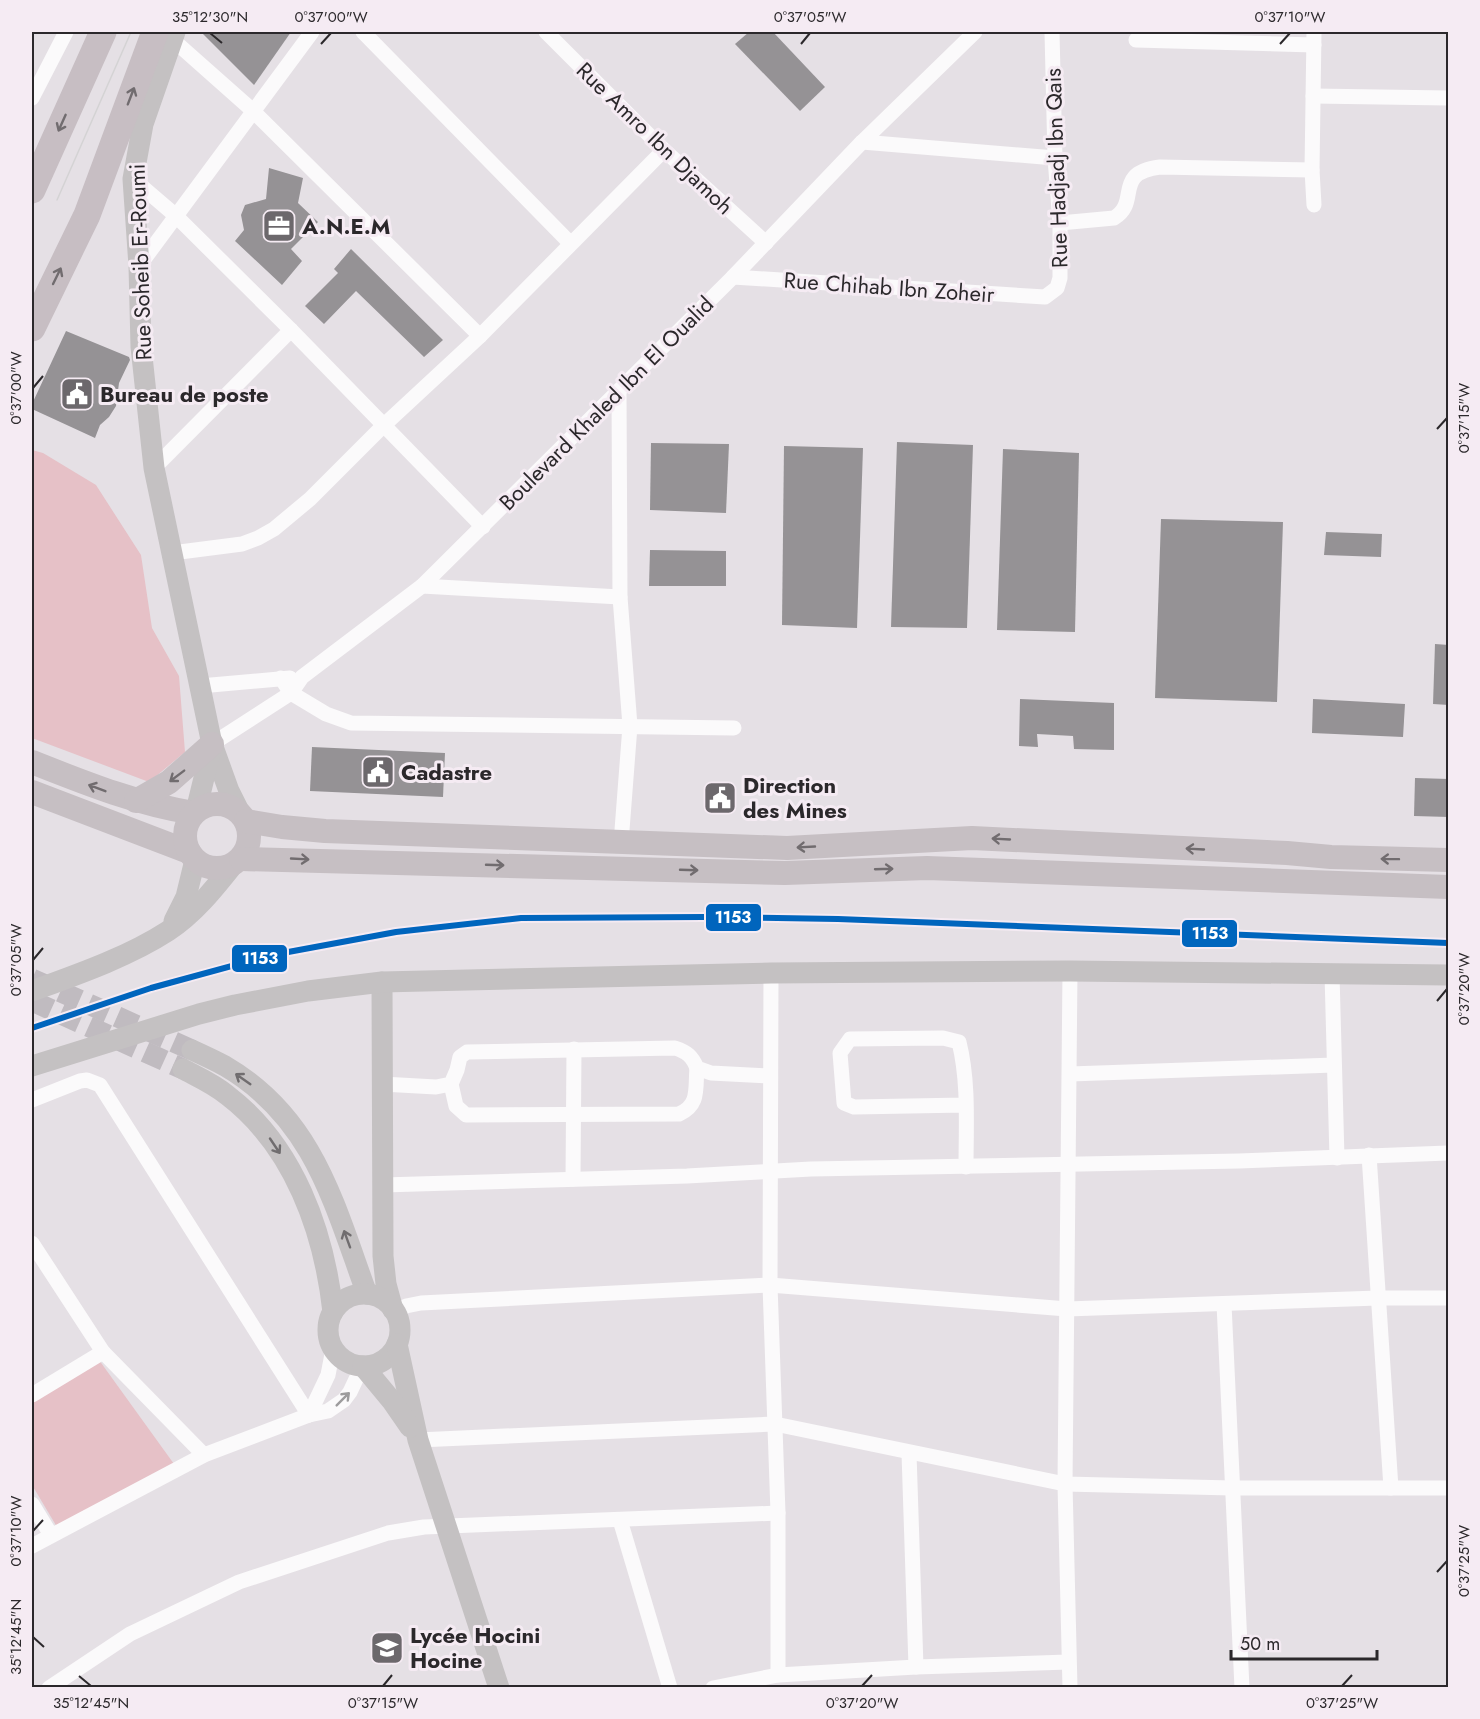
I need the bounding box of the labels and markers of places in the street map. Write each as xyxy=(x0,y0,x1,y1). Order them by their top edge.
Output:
office icon: A.N.E.M xyxy=(261,208,297,244)
place label: A.N.E.M xyxy=(301,210,390,242)
public building icon: Bureau de poste xyxy=(59,376,95,412)
place label: Bureau de poste xyxy=(100,378,269,410)
public building icon: Cadastre xyxy=(360,754,396,790)
place label: Cadastre xyxy=(401,756,492,788)
place label: Direction des Mines xyxy=(743,769,847,826)
public building icon: Direction des Mines xyxy=(702,780,738,816)
place label: Lycée Hocini Hocine xyxy=(410,1619,540,1676)
school or university icon: Lycée Hocini Hocine xyxy=(369,1630,405,1666)

